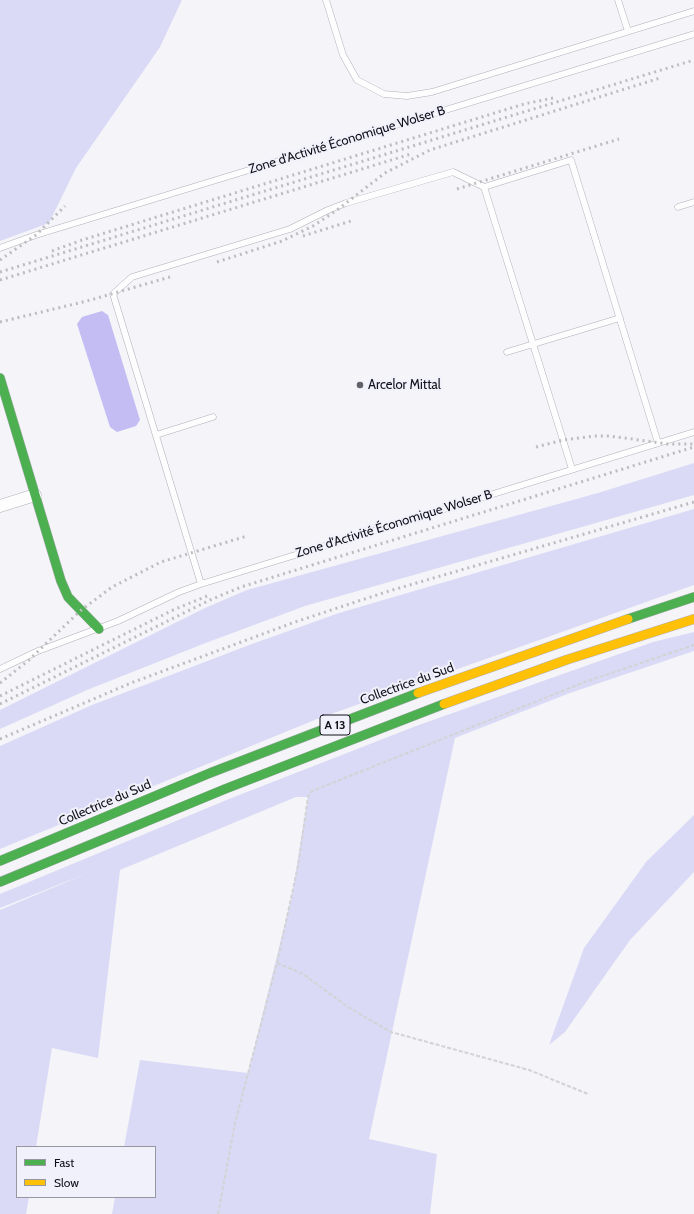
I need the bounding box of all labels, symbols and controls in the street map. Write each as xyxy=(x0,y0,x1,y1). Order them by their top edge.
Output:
street label: Zone d'Activité Économique Wolser B xyxy=(247,103,447,177)
place label: Arcelor Mittal xyxy=(368,377,441,393)
marker: Arcelor Mittal xyxy=(355,380,365,390)
street label: Zone d'Activité Économique Wolser B xyxy=(294,487,494,561)
street label: Collectrice du Sud xyxy=(358,660,456,708)
road number: A 13 xyxy=(320,715,350,735)
street label: Collectrice du Sud xyxy=(57,777,153,829)
legend xyxy=(16,1146,156,1198)
text: Fast xyxy=(54,1155,74,1170)
text: Slow xyxy=(54,1175,79,1190)

